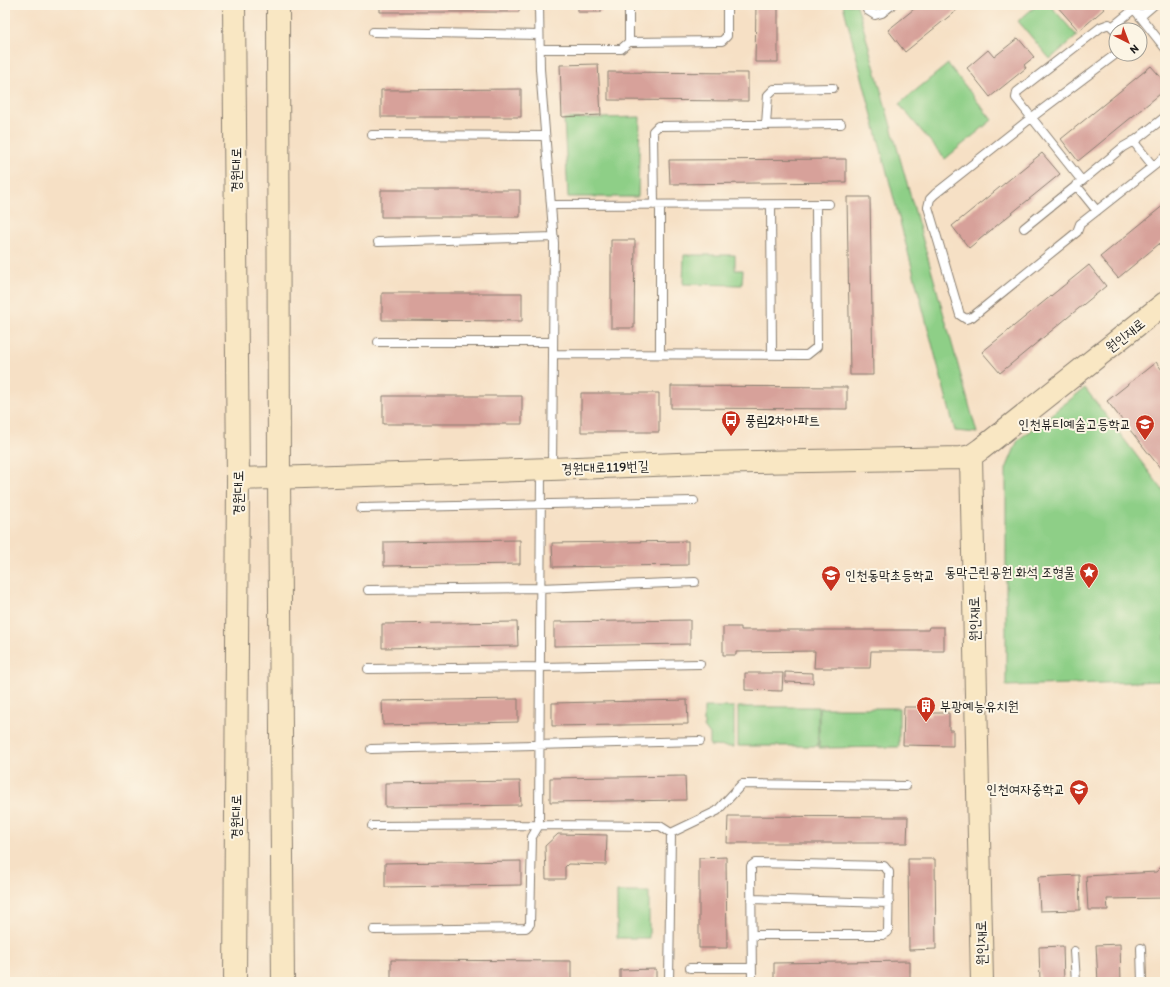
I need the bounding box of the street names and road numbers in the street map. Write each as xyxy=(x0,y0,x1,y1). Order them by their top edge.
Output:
street label: 경원대로 xyxy=(228,147,245,193)
street label: 원인재로 xyxy=(1102,315,1148,356)
street label: 경원대로119번길 xyxy=(561,457,650,478)
street label: 경원대로 xyxy=(230,470,247,516)
street label: 원인재로 xyxy=(966,596,983,642)
street label: 경원대로 xyxy=(228,794,245,840)
street label: 원인재로 xyxy=(973,920,990,966)

